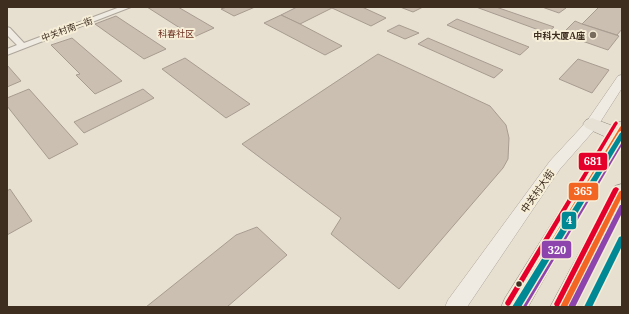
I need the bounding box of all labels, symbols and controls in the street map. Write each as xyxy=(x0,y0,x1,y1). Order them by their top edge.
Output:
street label: 中关村南一街 xyxy=(39,14,95,44)
district label: 科春社区 xyxy=(158,27,194,40)
place label: 中科大厦A座 xyxy=(533,29,585,42)
marker: 中科大厦A座 xyxy=(588,30,598,40)
line badge: 681 xyxy=(578,152,608,171)
text: 681 xyxy=(584,153,602,168)
street label: 中关村大街 xyxy=(517,167,557,215)
line badge: 365 xyxy=(568,182,599,201)
text: 365 xyxy=(574,183,592,198)
line badge: 4 xyxy=(561,211,577,230)
text: 4 xyxy=(566,212,572,227)
line badge: 320 xyxy=(541,240,572,259)
text: 320 xyxy=(548,242,566,257)
unlabelled marker xyxy=(514,279,524,289)

